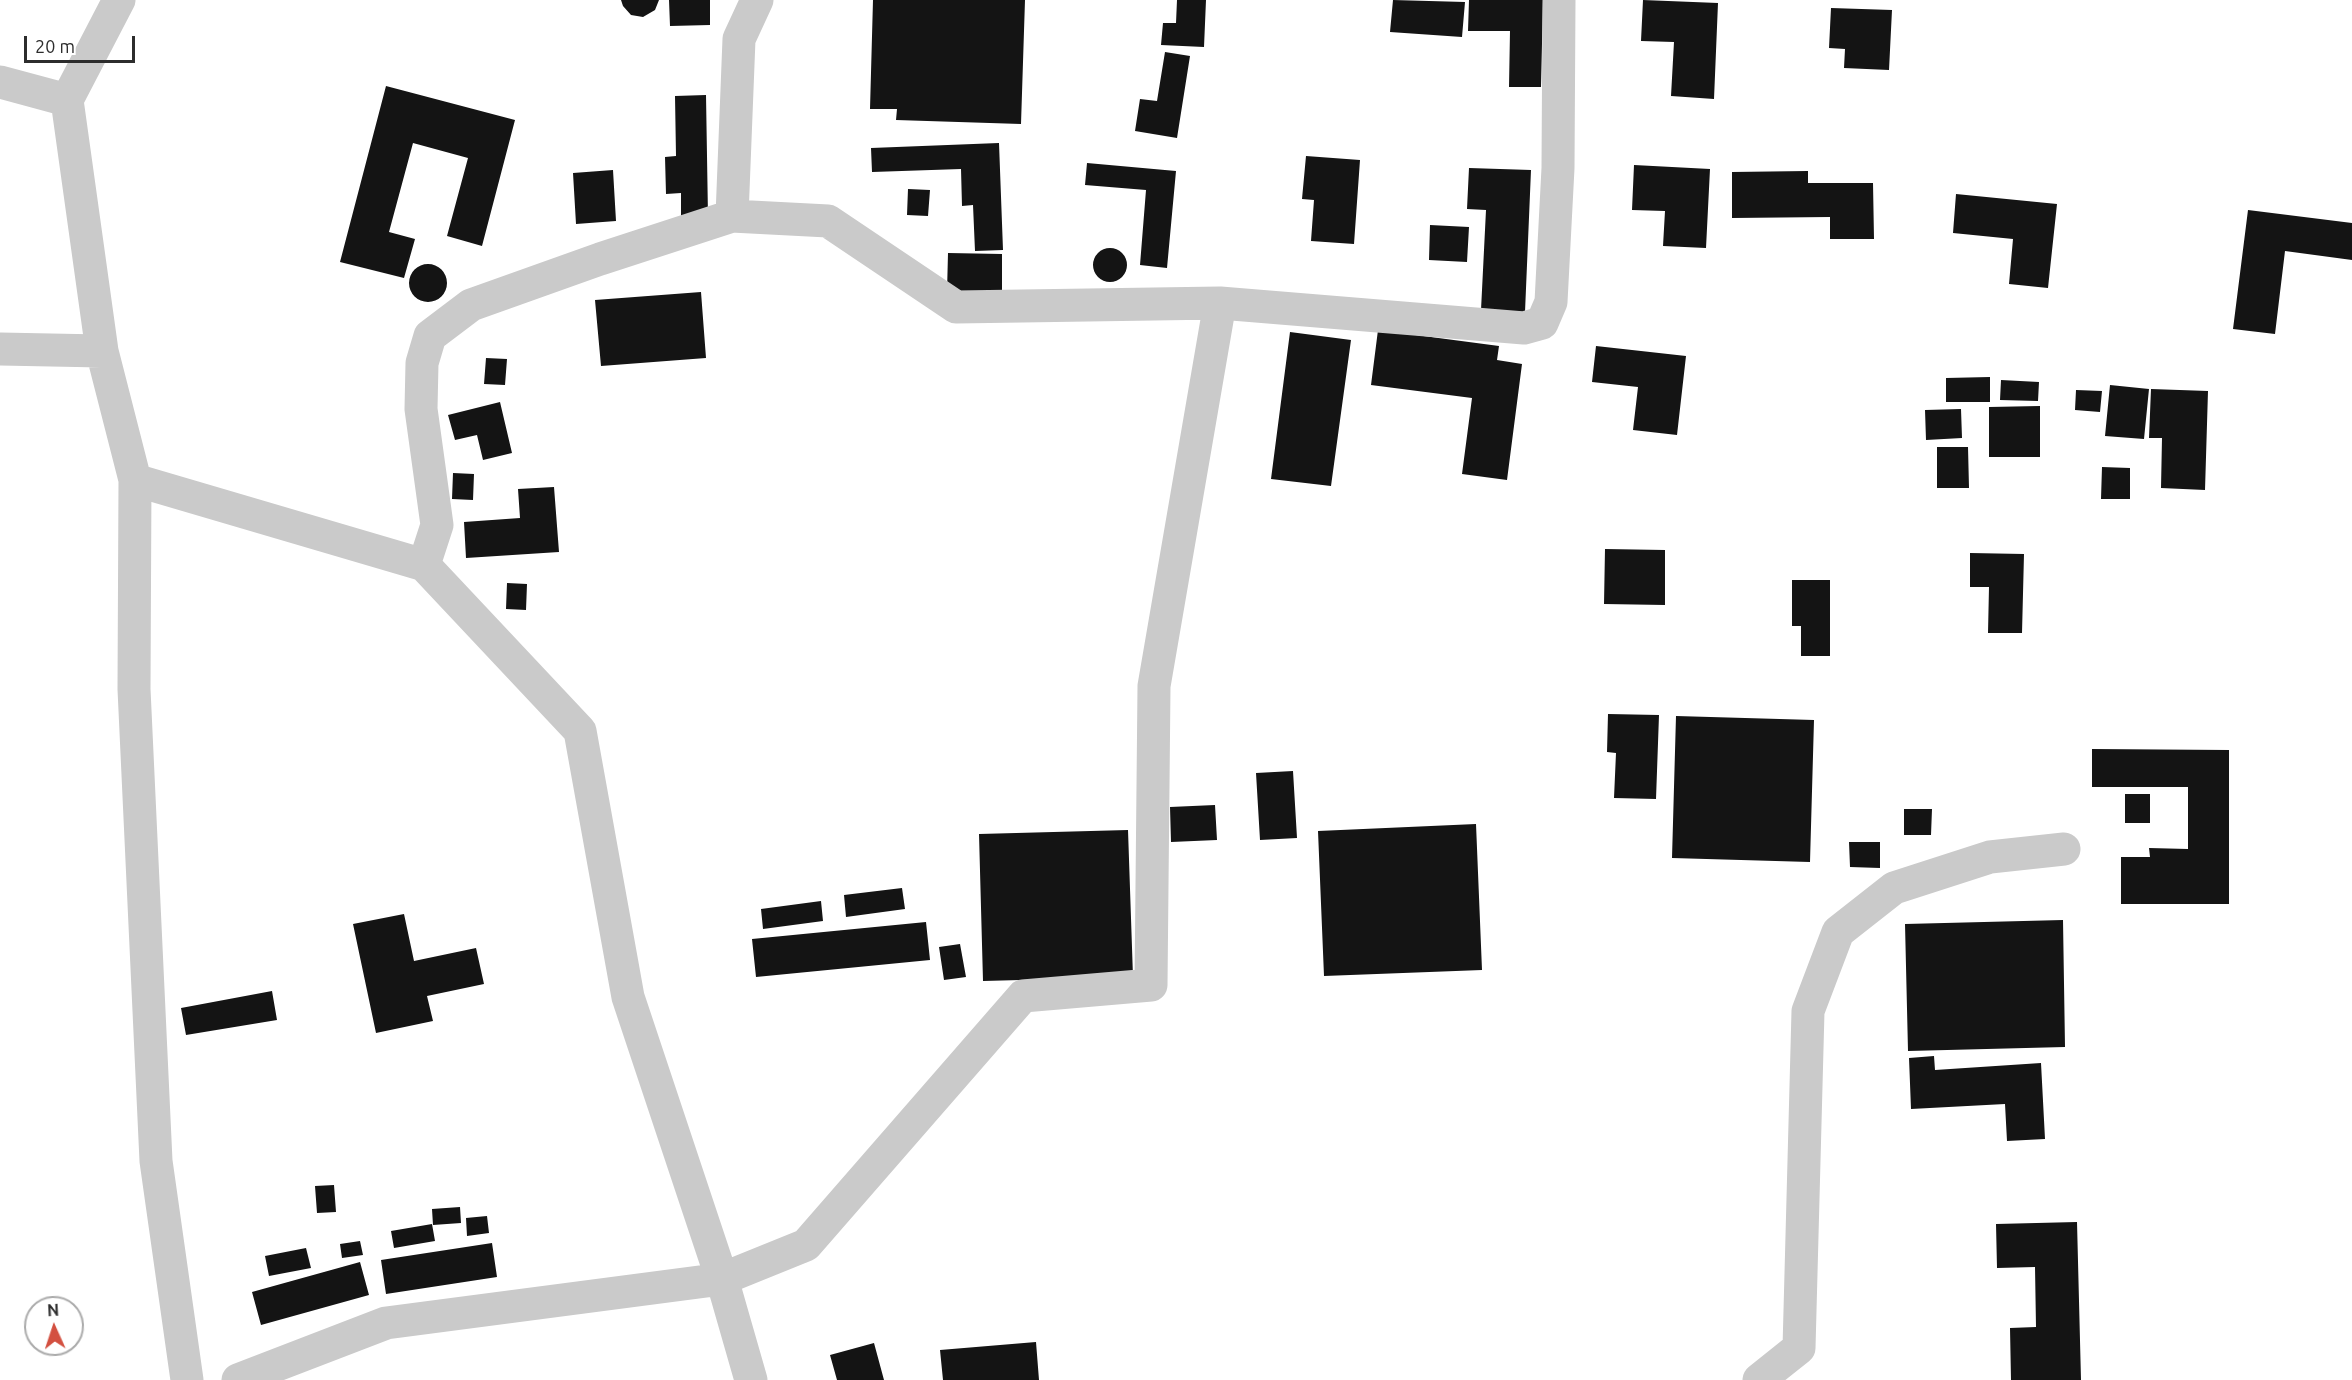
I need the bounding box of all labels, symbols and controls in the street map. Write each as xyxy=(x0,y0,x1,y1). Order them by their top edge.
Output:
scale bar xyxy=(27,24,138,62)
text: 20 m xyxy=(35,36,75,56)
north arrow xyxy=(24,1296,84,1356)
text: N xyxy=(47,1301,60,1319)

